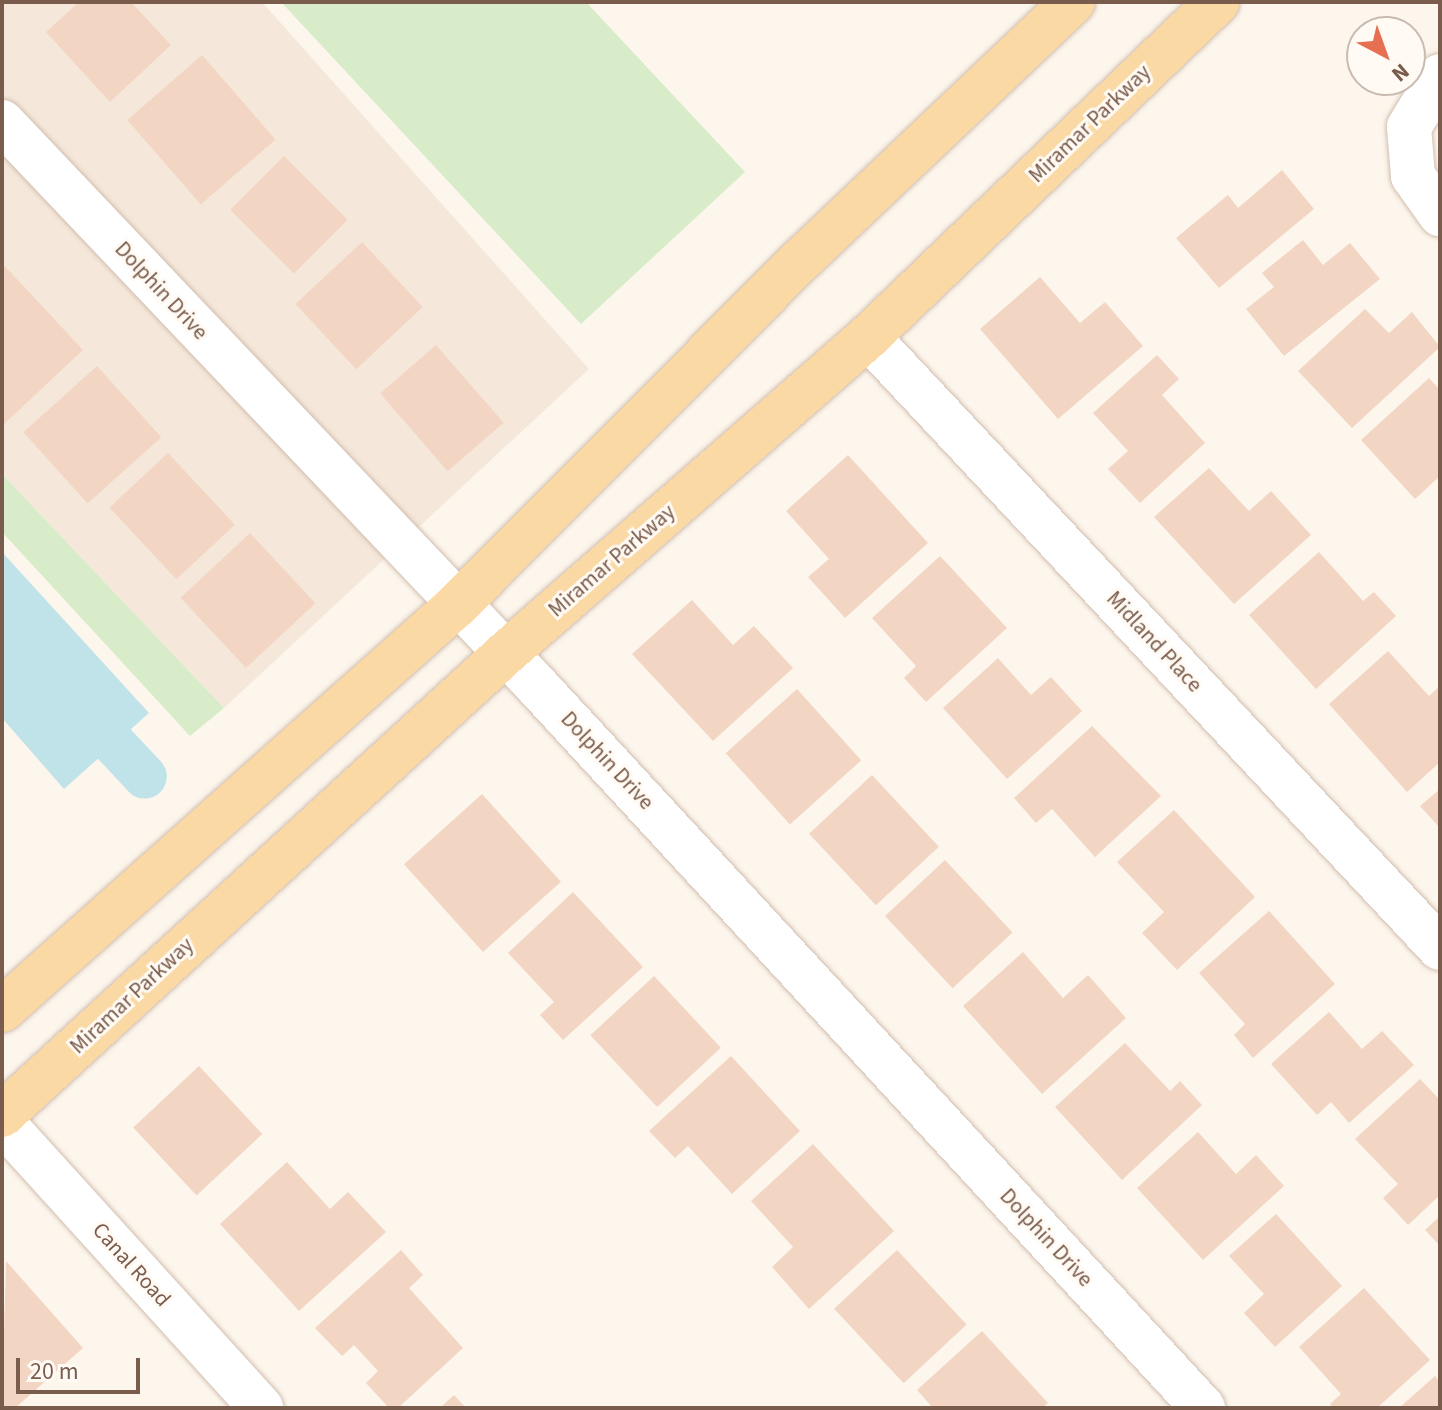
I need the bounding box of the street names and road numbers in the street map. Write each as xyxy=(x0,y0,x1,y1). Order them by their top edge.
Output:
street label: Miramar Parkway xyxy=(1024,59,1156,189)
street label: Dolphin Drive xyxy=(109,236,213,346)
street label: Miramar Parkway xyxy=(543,499,681,623)
street label: Midland Place xyxy=(1100,586,1208,698)
street label: Dolphin Drive xyxy=(555,706,659,816)
street label: Miramar Parkway xyxy=(65,932,199,1060)
street label: Dolphin Drive xyxy=(994,1183,1098,1293)
street label: Canal Road xyxy=(86,1218,176,1312)

